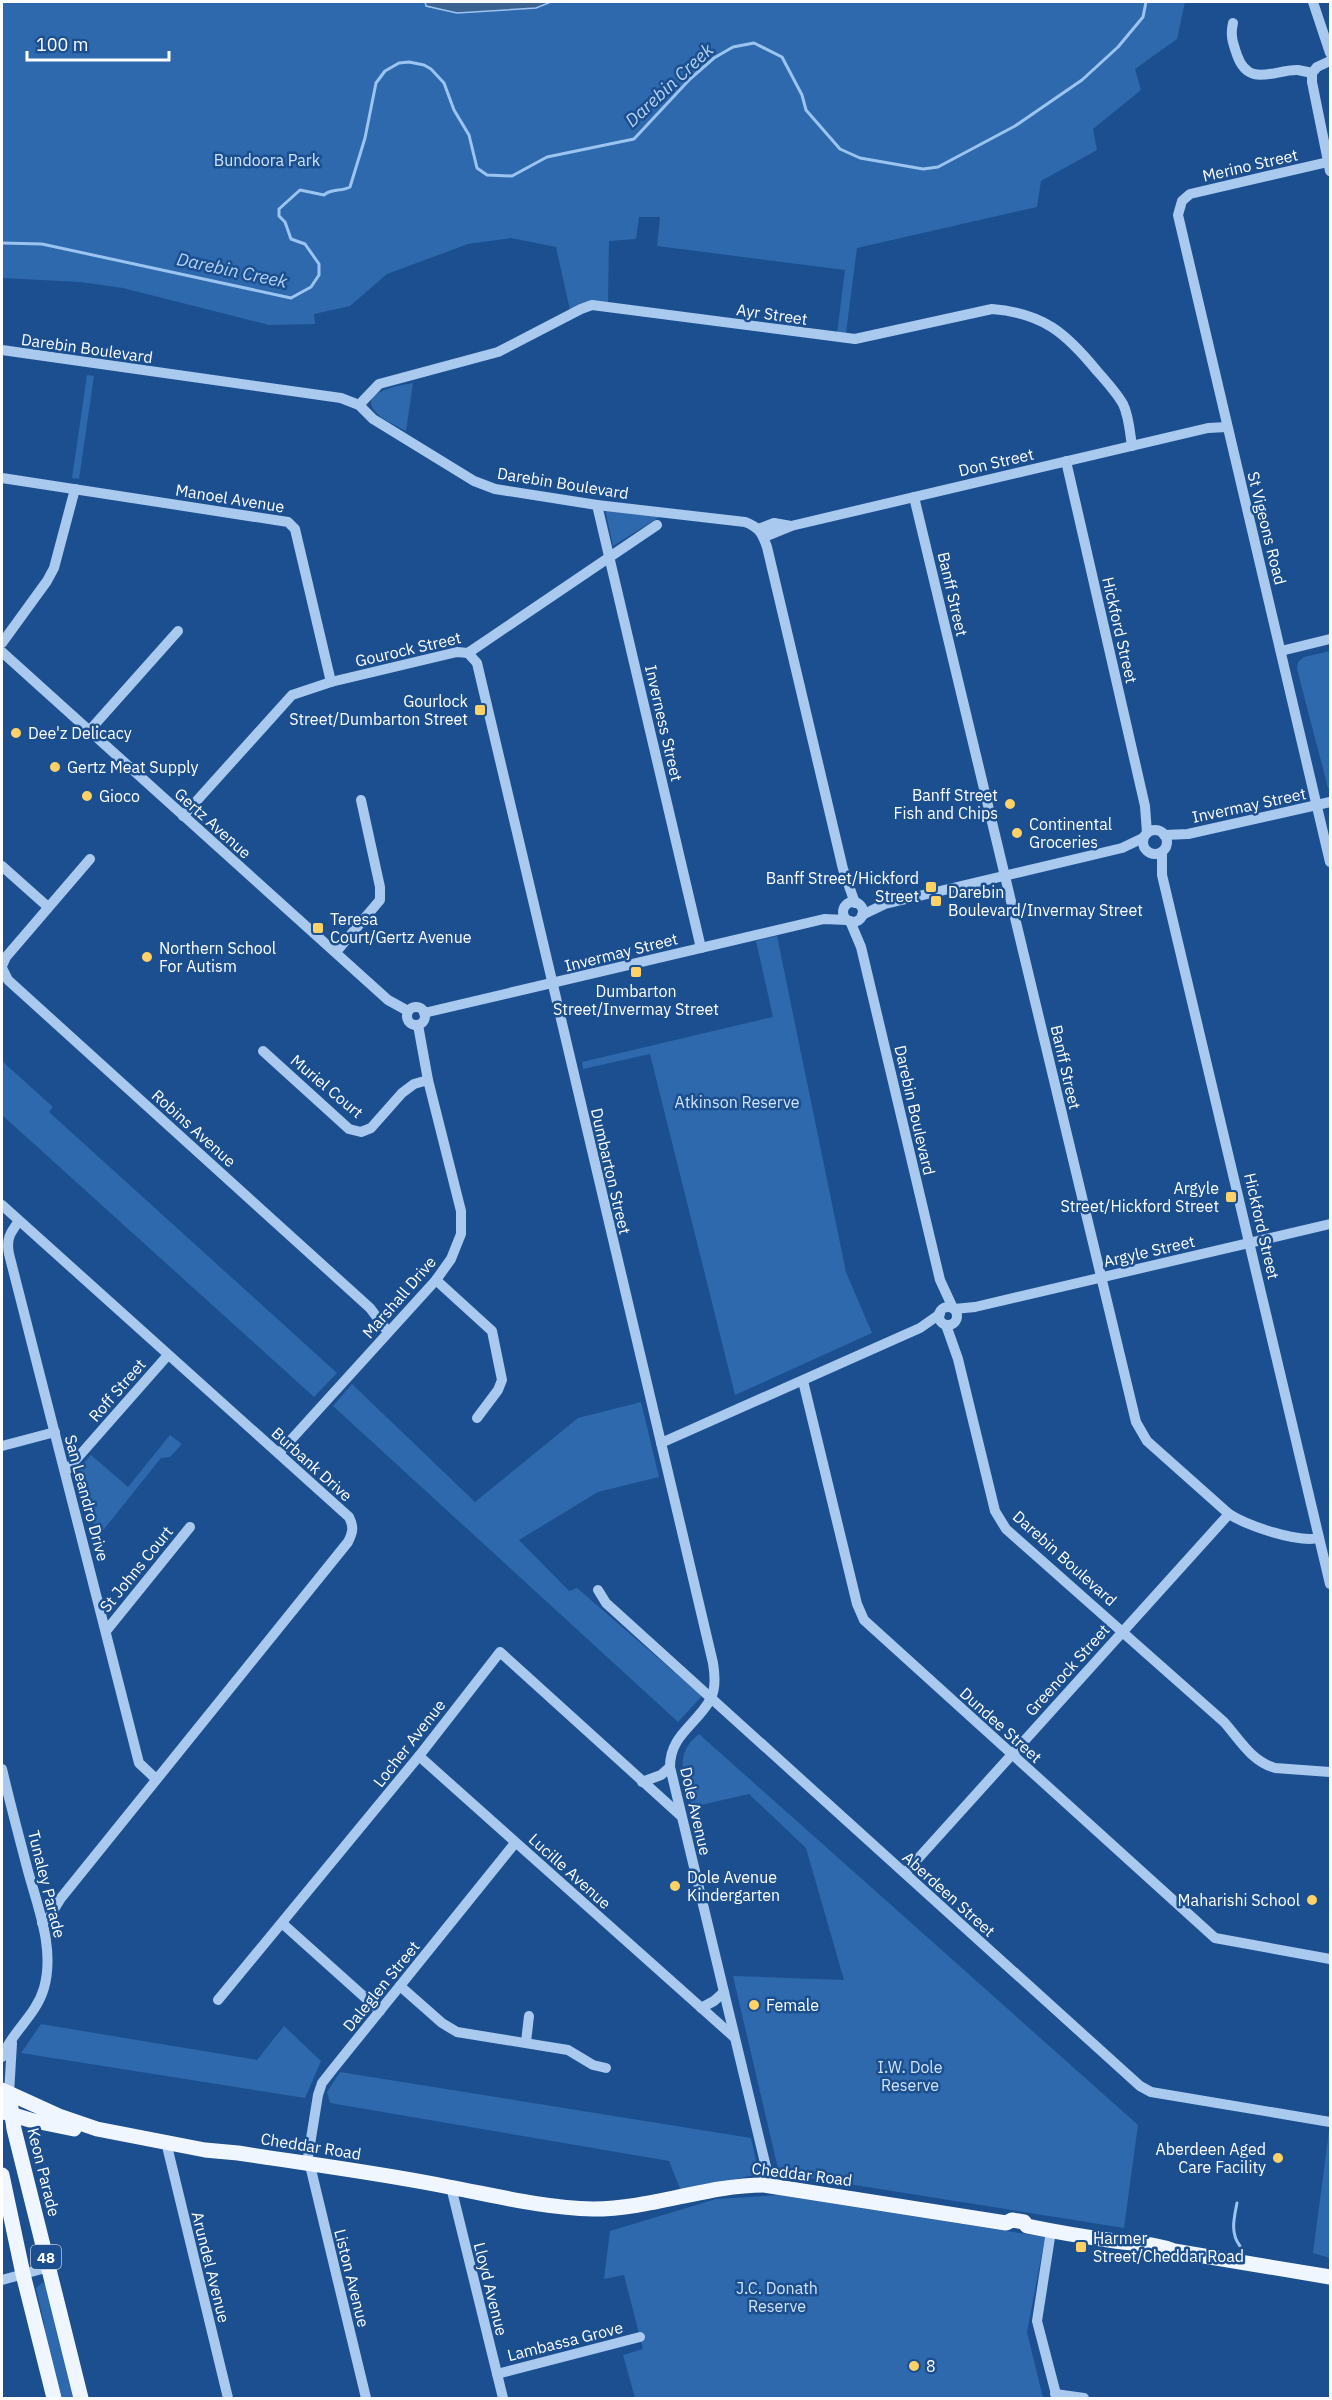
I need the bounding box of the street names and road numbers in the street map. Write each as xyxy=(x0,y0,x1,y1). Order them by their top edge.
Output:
street label: Merino Street xyxy=(1200,144,1300,186)
street label: Ayr Street xyxy=(735,299,809,329)
street label: Darebin Boulevard xyxy=(20,329,154,367)
street label: Don Street xyxy=(957,444,1035,480)
street label: Darebin Boulevard xyxy=(496,463,630,503)
street label: St Vigeons Road xyxy=(1243,469,1291,587)
street label: Manoel Avenue xyxy=(174,480,286,517)
street label: Banff Street xyxy=(934,550,972,638)
street label: Hickford Street xyxy=(1098,575,1142,685)
street label: Gourock Street xyxy=(353,627,463,671)
street label: Inverness Street xyxy=(641,663,687,783)
street label: Gertz Avenue xyxy=(171,783,256,863)
street label: Invermay Street xyxy=(1190,783,1308,827)
street label: Invermay Street xyxy=(562,928,680,976)
street label: Banff Street xyxy=(1047,1023,1085,1111)
street label: Darebin Boulevard xyxy=(890,1043,940,1177)
street label: Muriel Court xyxy=(287,1050,367,1122)
street label: Robins Avenue xyxy=(148,1085,240,1171)
street label: Dumbarton Street xyxy=(587,1106,635,1236)
street label: Hickford Street xyxy=(1240,1171,1284,1281)
street label: Argyle Street xyxy=(1101,1231,1197,1271)
street label: Marshall Drive xyxy=(358,1252,440,1342)
street label: Roff Street xyxy=(84,1354,150,1426)
street label: Burbank Drive xyxy=(268,1423,357,1506)
street label: San Leandro Drive xyxy=(61,1433,114,1564)
street label: Darebin Boulevard xyxy=(1009,1506,1121,1610)
street label: St Johns Court xyxy=(95,1522,177,1616)
street label: Greenock Street xyxy=(1021,1620,1113,1720)
street label: Dundee Street xyxy=(956,1683,1046,1767)
street label: Locher Avenue xyxy=(369,1695,450,1791)
street label: Dole Avenue xyxy=(676,1765,716,1857)
street label: Tunaley Parade xyxy=(24,1828,70,1940)
street label: Lucille Avenue xyxy=(525,1829,615,1913)
street label: Aberdeen Street xyxy=(899,1847,999,1941)
street label: Daleglen Street xyxy=(338,1937,424,2035)
street label: Keon Parade xyxy=(23,2126,65,2219)
street label: Cheddar Road xyxy=(259,2128,363,2164)
street label: Cheddar Road xyxy=(750,2158,854,2190)
street label: Arundel Avenue xyxy=(188,2209,235,2325)
street label: Liston Avenue xyxy=(330,2227,374,2329)
street label: Lloyd Avenue xyxy=(470,2240,512,2338)
road number: 48 xyxy=(31,2245,61,2269)
street label: Lambassa Grove xyxy=(505,2317,625,2365)

